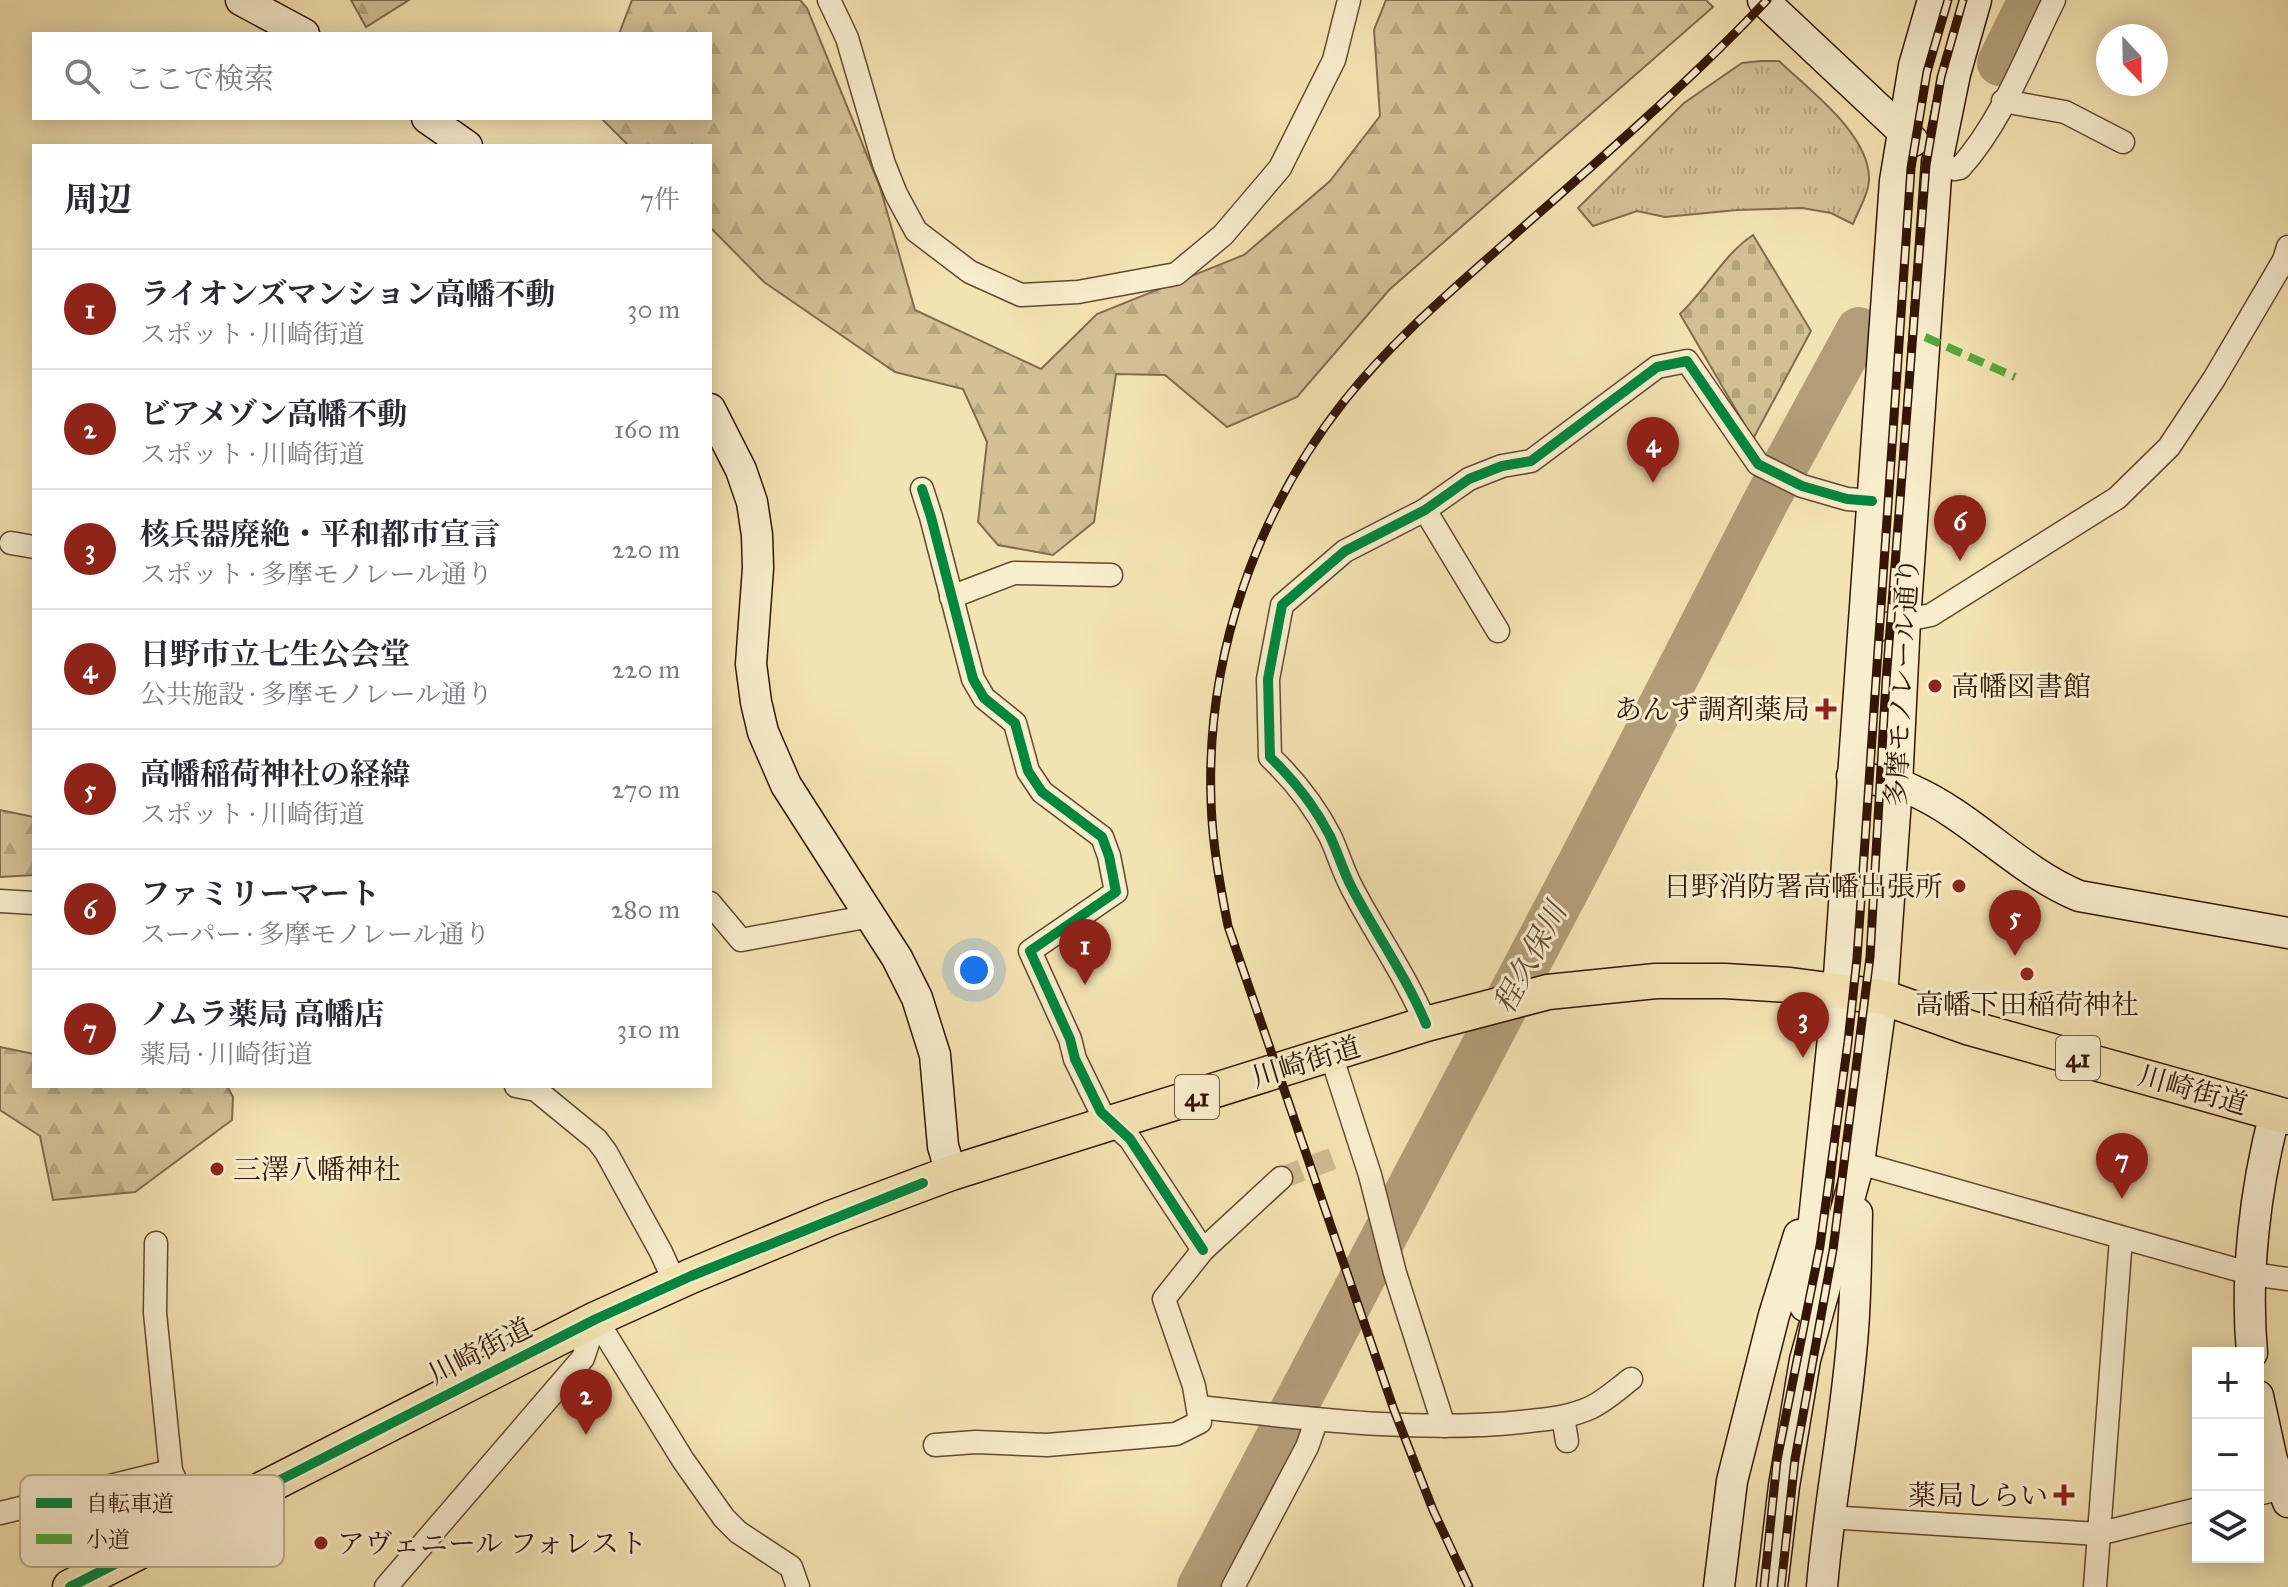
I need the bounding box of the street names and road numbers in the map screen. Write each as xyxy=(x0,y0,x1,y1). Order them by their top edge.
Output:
street label: 多摩モノレール通り xyxy=(1878,556,1926,808)
street label: 川崎街道 xyxy=(1247,1029,1365,1095)
road number: 41 xyxy=(2056,1036,2100,1080)
street label: 川崎街道 xyxy=(2134,1058,2252,1122)
road number: 41 xyxy=(1175,1075,1219,1119)
street label: 川崎街道 xyxy=(422,1310,538,1392)

